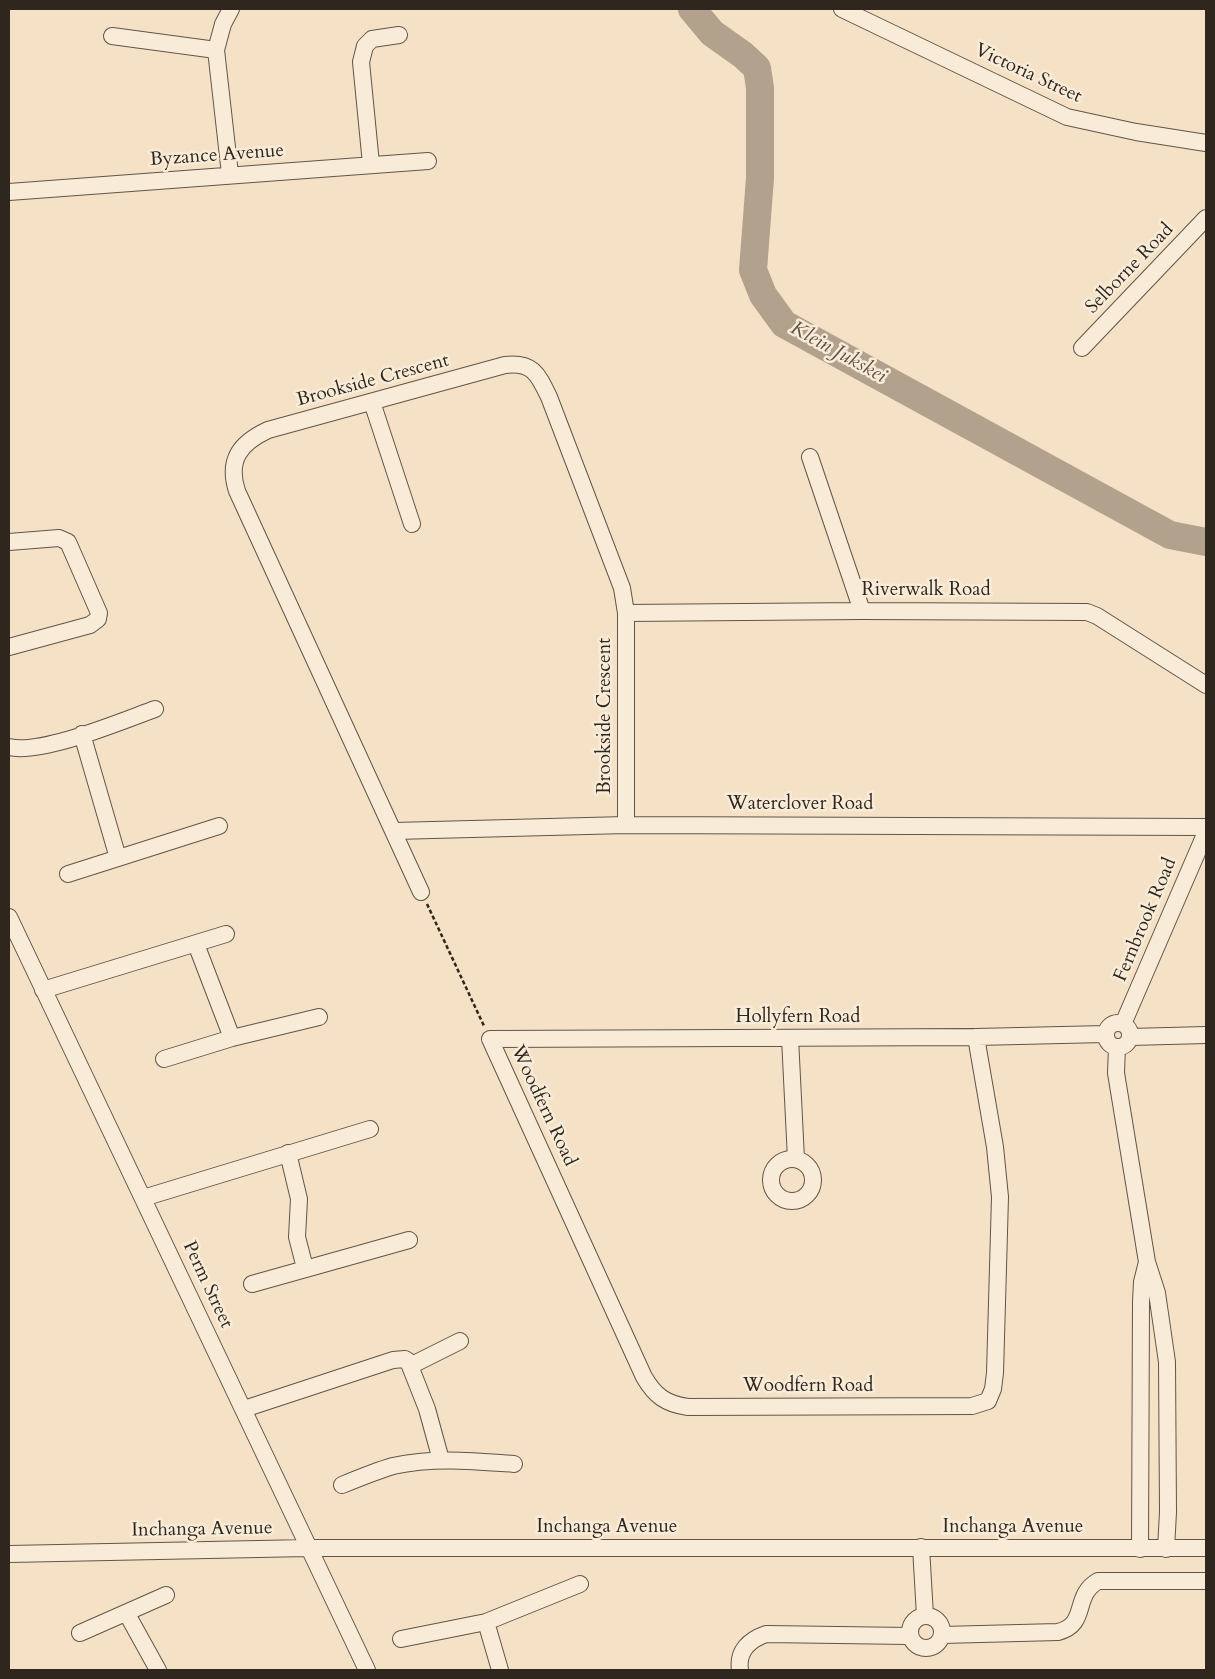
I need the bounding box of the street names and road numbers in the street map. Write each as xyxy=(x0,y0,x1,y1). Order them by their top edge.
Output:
street label: Victoria Street xyxy=(971,39,1085,109)
street label: Byzance Avenue xyxy=(149,140,285,172)
street label: Selborne Road xyxy=(1081,219,1179,319)
street label: Brookside Crescent xyxy=(294,350,452,412)
street label: Riverwalk Road xyxy=(862,580,990,602)
street label: Brookside Crescent xyxy=(595,638,617,794)
street label: Waterclover Road xyxy=(727,794,873,816)
street label: Fernbrook Road xyxy=(1110,855,1182,985)
street label: Hollyfern Road xyxy=(736,1007,860,1029)
street label: Woodfern Road xyxy=(505,1042,581,1170)
street label: Perm Street xyxy=(177,1238,237,1332)
street label: Woodfern Road xyxy=(743,1376,873,1398)
street label: Inchanga Avenue xyxy=(131,1517,273,1543)
street label: Inchanga Avenue xyxy=(537,1517,677,1539)
street label: Inchanga Avenue xyxy=(943,1517,1083,1539)

